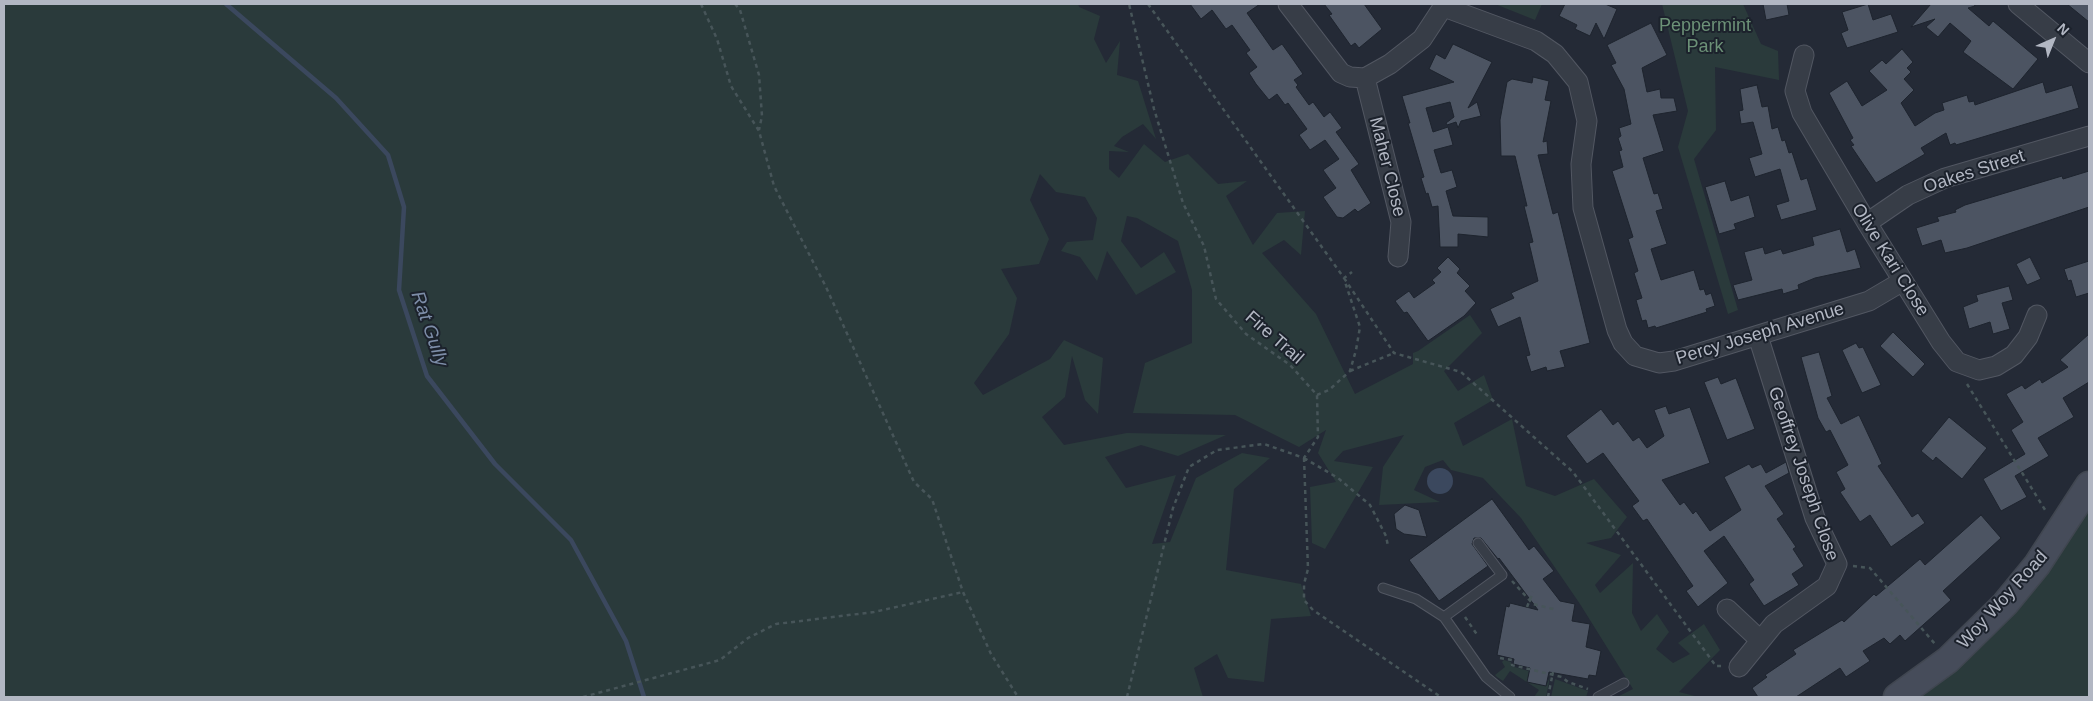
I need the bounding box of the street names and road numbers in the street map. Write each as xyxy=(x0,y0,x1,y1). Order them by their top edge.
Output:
street label: Maher Close xyxy=(1364,115,1410,219)
street label: Oakes Street xyxy=(1921,145,2027,199)
street label: Olive Kari Close xyxy=(1847,200,1933,320)
street label: Percy Joseph Avenue xyxy=(1673,298,1847,370)
street label: Fire Trail xyxy=(1240,307,1308,369)
street label: Geoffrey Joseph Close xyxy=(1763,384,1843,564)
street label: Woy Woy Road xyxy=(1953,547,2053,653)

